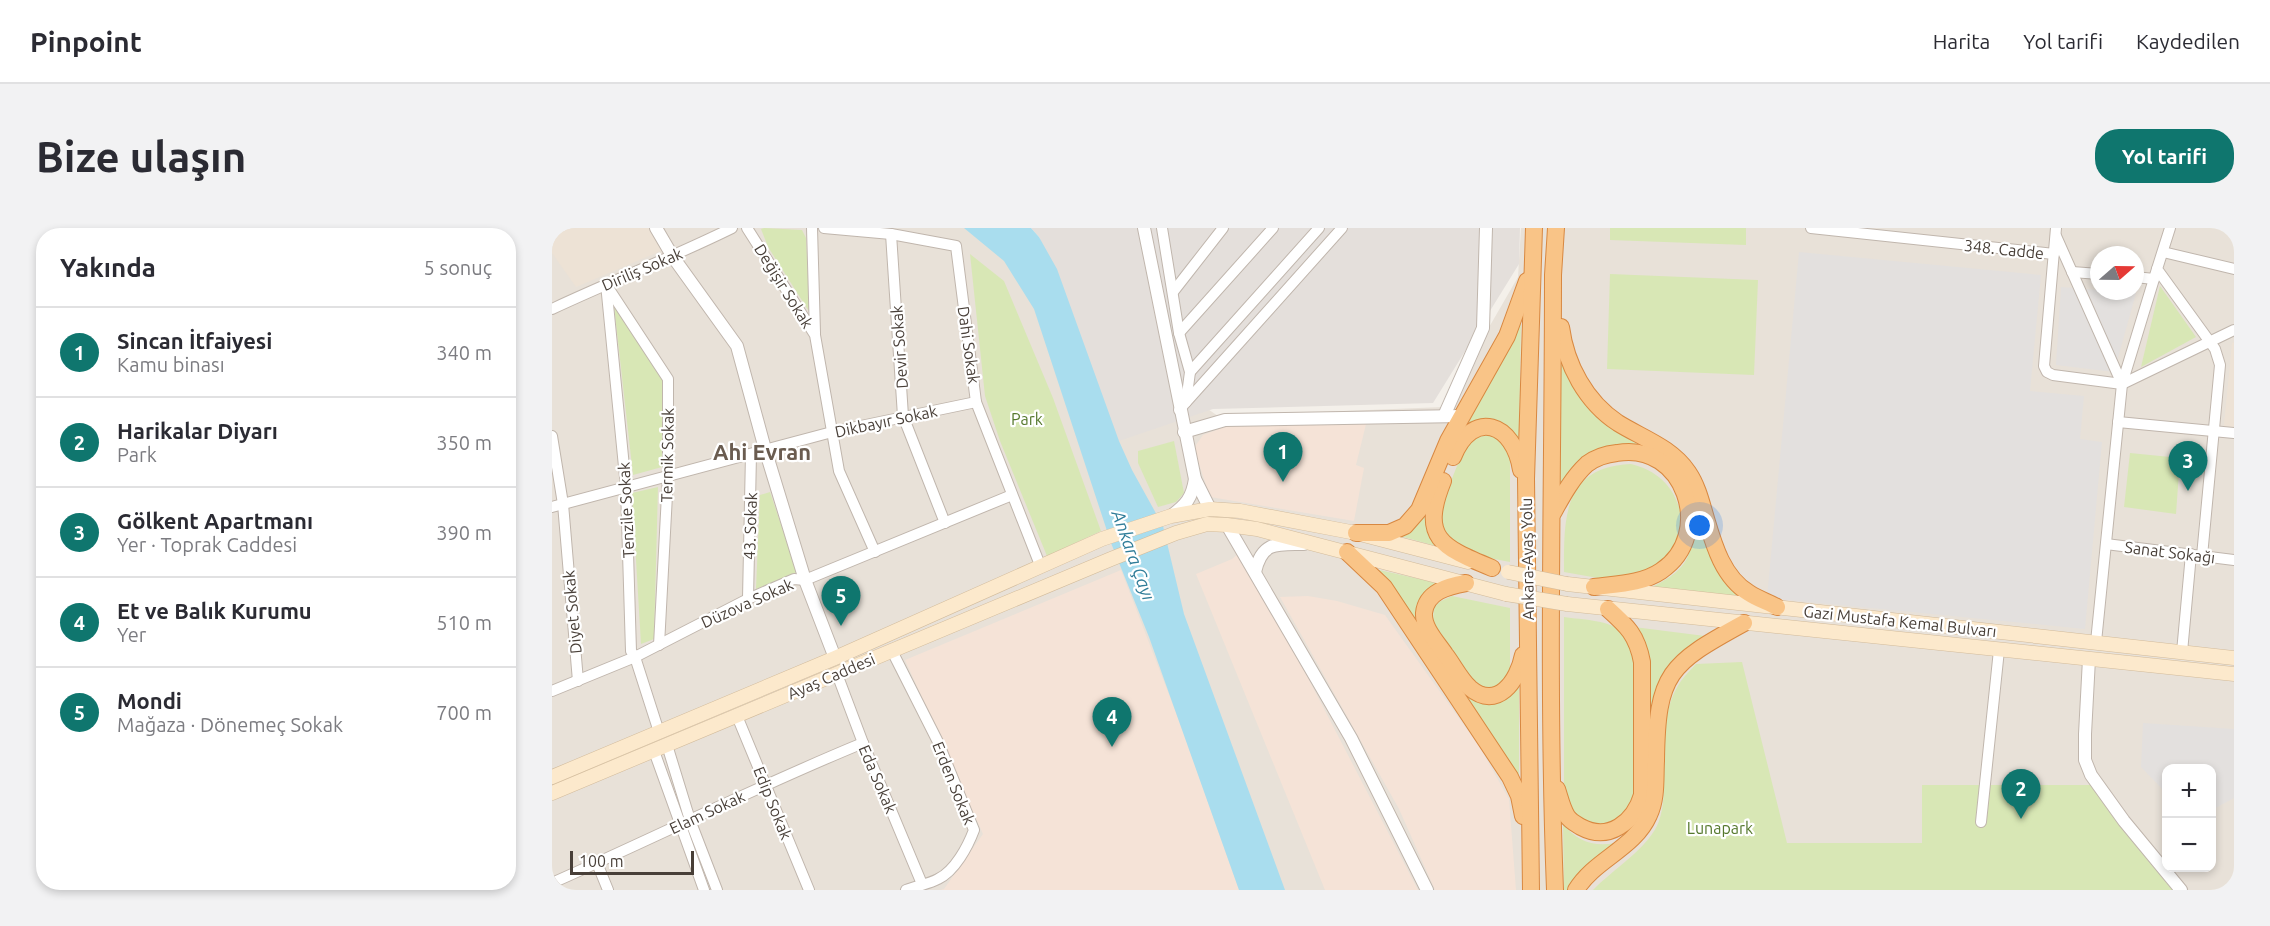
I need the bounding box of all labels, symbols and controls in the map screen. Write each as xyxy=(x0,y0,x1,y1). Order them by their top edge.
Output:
text: Pinpoint xyxy=(30,26,142,57)
text: Harita xyxy=(1933,29,1990,53)
text: Yol tarifi xyxy=(2023,29,2103,53)
text: Kaydedilen xyxy=(2136,29,2240,53)
button: Yol tarifi xyxy=(2095,129,2234,183)
text: Bize ulaşın xyxy=(36,133,246,180)
street label: 348. Cadde xyxy=(1963,236,2045,262)
street label: Değişir Sokak xyxy=(751,241,817,331)
street label: Diriliş Sokak xyxy=(599,244,685,294)
north arrow xyxy=(2090,246,2144,300)
text: Yakında xyxy=(60,253,156,282)
text: 5 sonuç xyxy=(424,256,492,279)
street label: Devir Sokak xyxy=(887,305,911,389)
street label: Dahi Sokak xyxy=(955,305,983,385)
text: Sincan İtfaiyesi xyxy=(117,328,272,353)
text: 1 xyxy=(74,341,85,364)
text: 340 m xyxy=(436,341,492,364)
text: Kamu binası xyxy=(117,353,225,376)
street label: Dikbayır Sokak xyxy=(833,401,939,441)
street label: Termik Sokak xyxy=(657,408,677,502)
park label: Park xyxy=(1011,410,1043,428)
text: Harikalar Diyarı xyxy=(117,418,278,443)
text: 2 xyxy=(74,431,85,454)
text: 350 m xyxy=(436,431,492,454)
pin: 1 xyxy=(1264,432,1302,482)
district label: Ahi Evran xyxy=(713,439,811,464)
pin: 3 xyxy=(2168,442,2208,491)
text: Park xyxy=(117,443,157,466)
street label: Tenzile Sokak xyxy=(614,462,638,558)
street label: 43. Sokak xyxy=(740,492,760,560)
street label: Ankara-Ayaş Yolu xyxy=(1517,497,1537,621)
water label: Ankara Çayı xyxy=(1108,506,1160,603)
text: Gölkent Apartmanı xyxy=(117,508,313,533)
your location xyxy=(1685,511,1714,540)
text: 3 xyxy=(74,521,85,544)
text: 390 m xyxy=(436,521,492,544)
text: Yer · Toprak Caddesi xyxy=(117,533,297,556)
street label: Sanat Sokağı xyxy=(2124,538,2216,566)
street label: Diyet Sokak xyxy=(559,570,585,654)
street label: Düzova Sokak xyxy=(698,575,796,631)
pin: 5 xyxy=(822,576,860,626)
text: Et ve Balık Kurumu xyxy=(117,598,312,623)
street label: Gazi Mustafa Kemal Bulvarı xyxy=(1803,602,1997,640)
text: 4 xyxy=(74,611,85,634)
text: 510 m xyxy=(436,611,492,634)
text: Yer xyxy=(117,623,146,646)
street label: Ayaş Caddesi xyxy=(785,649,877,703)
text: Mondi xyxy=(117,688,182,713)
pin: 4 xyxy=(1092,698,1132,747)
text: 5 xyxy=(74,701,85,724)
text: 700 m xyxy=(436,701,492,724)
text: Mağaza · Dönemeç Sokak xyxy=(117,713,343,736)
street label: Erden Sokak xyxy=(929,739,979,827)
street label: Eda Sokak xyxy=(856,742,900,816)
street label: Edip Sokak xyxy=(750,764,796,842)
map controls xyxy=(2162,764,2216,872)
button: + xyxy=(2162,764,2216,818)
pin: 2 xyxy=(2002,770,2040,819)
street label: Elam Sokak xyxy=(666,787,748,837)
button: − xyxy=(2162,818,2216,872)
park label: Lunapark xyxy=(1687,819,1753,837)
scale bar xyxy=(570,848,694,876)
text: 100 m xyxy=(579,852,624,870)

